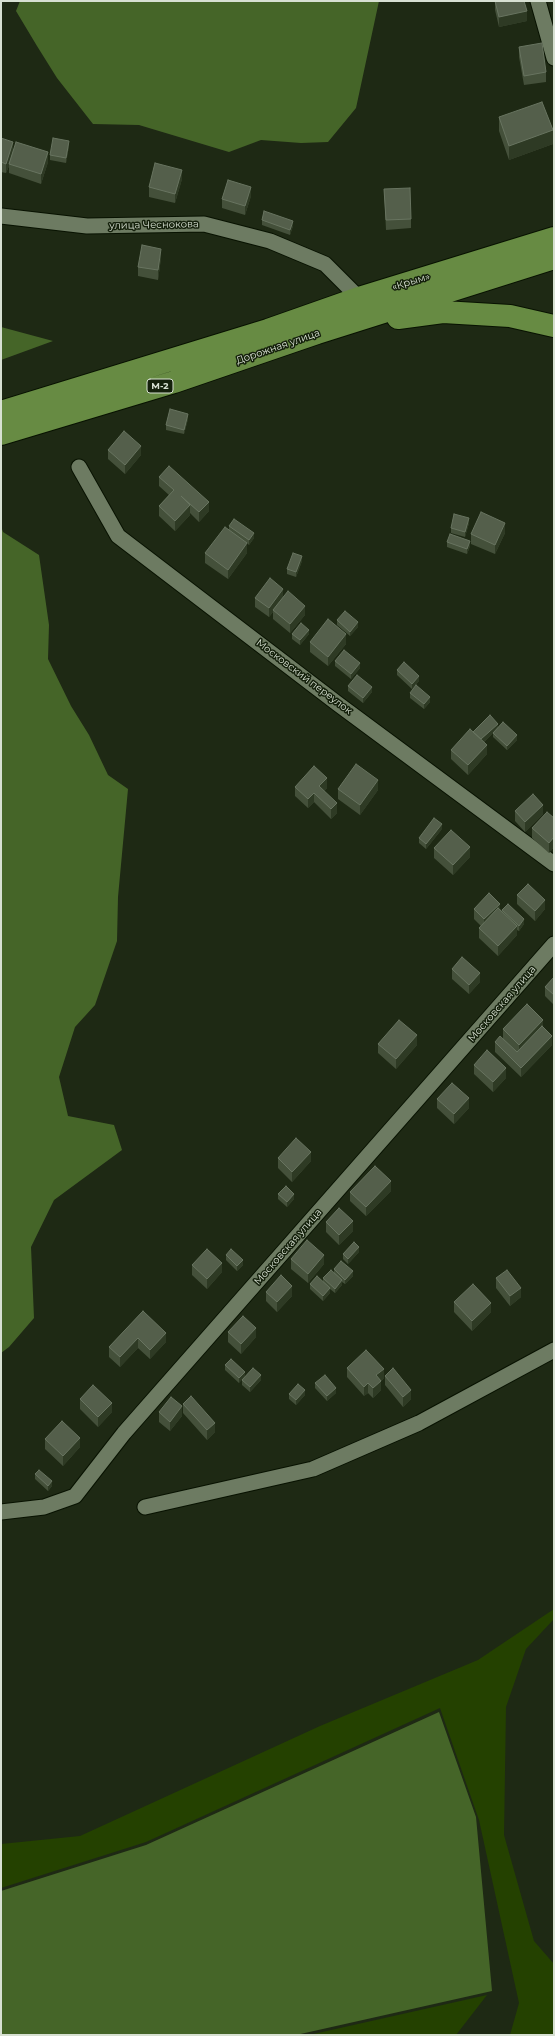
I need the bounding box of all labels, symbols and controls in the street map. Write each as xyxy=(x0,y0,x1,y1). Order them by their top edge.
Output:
street label: улица Чеснокова xyxy=(109,218,199,232)
street label: «Крым» xyxy=(391,271,431,293)
street label: Дорожная улица xyxy=(234,327,322,367)
road number: М-2 xyxy=(147,379,173,393)
street label: Московский переулок xyxy=(254,637,354,717)
street label: Московская улица xyxy=(466,964,538,1044)
street label: Московская улица xyxy=(252,1207,324,1287)

